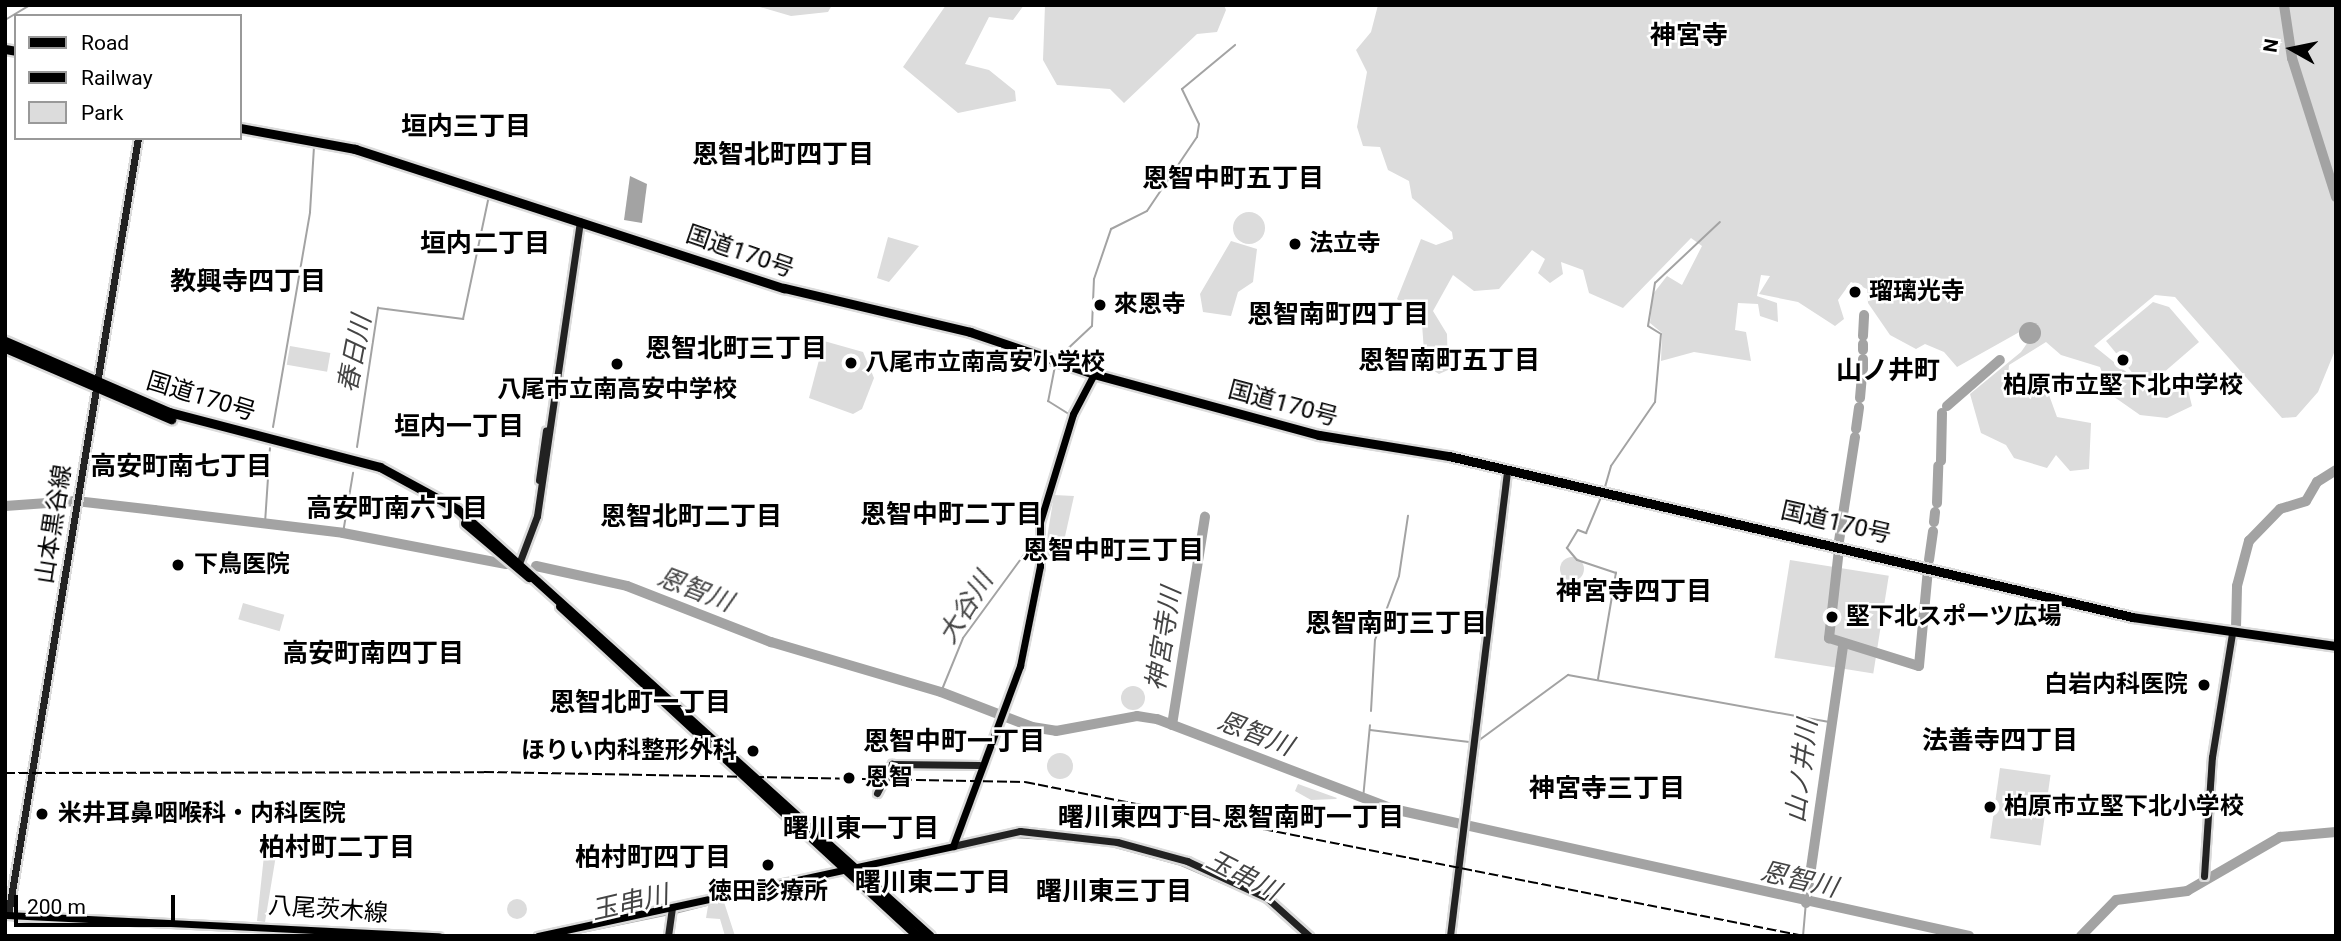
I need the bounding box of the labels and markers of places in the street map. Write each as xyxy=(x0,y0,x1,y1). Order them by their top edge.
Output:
place label: 法立寺 xyxy=(1309,230,1381,258)
marker: 法立寺 xyxy=(1287,236,1303,252)
place label: 瑠璃光寺 xyxy=(1869,278,1965,306)
marker: 瑠璃光寺 xyxy=(1847,284,1863,300)
place label: 來恩寺 xyxy=(1114,291,1186,319)
marker: 來恩寺 xyxy=(1092,297,1108,313)
place label: 八尾市立南高安小学校 xyxy=(865,349,1105,377)
marker: 柏原市立堅下北中学校 xyxy=(2115,352,2131,368)
marker: 八尾市立南高安小学校 xyxy=(843,355,859,371)
marker: 八尾市立南高安中学校 xyxy=(609,356,625,372)
place label: 柏原市立堅下北中学校 xyxy=(2003,372,2243,400)
place label: 八尾市立南高安中学校 xyxy=(497,376,737,404)
place label: 下鳥医院 xyxy=(194,551,290,579)
marker: 下鳥医院 xyxy=(168,555,188,575)
place label: 堅下北スポーツ広場 xyxy=(1846,603,2062,631)
marker: 堅下北スポーツ広場 xyxy=(1824,609,1840,625)
place label: 白岩内科医院 xyxy=(2044,671,2188,699)
marker: 白岩内科医院 xyxy=(2194,675,2214,695)
place label: ほりい内科整形外科 xyxy=(521,737,737,765)
marker: ほりい内科整形外科 xyxy=(743,741,763,761)
place label: 恩智 xyxy=(865,764,913,792)
marker: 恩智 xyxy=(839,768,859,788)
place label: 柏原市立堅下北小学校 xyxy=(2004,793,2244,821)
marker: 柏原市立堅下北小学校 xyxy=(1982,799,1998,815)
place label: 米井耳鼻咽喉科・内科医院 xyxy=(58,800,346,828)
marker: 米井耳鼻咽喉科・内科医院 xyxy=(32,804,52,824)
marker: 徳田診療所 xyxy=(758,855,778,875)
place label: 徳田診療所 xyxy=(708,878,828,906)

